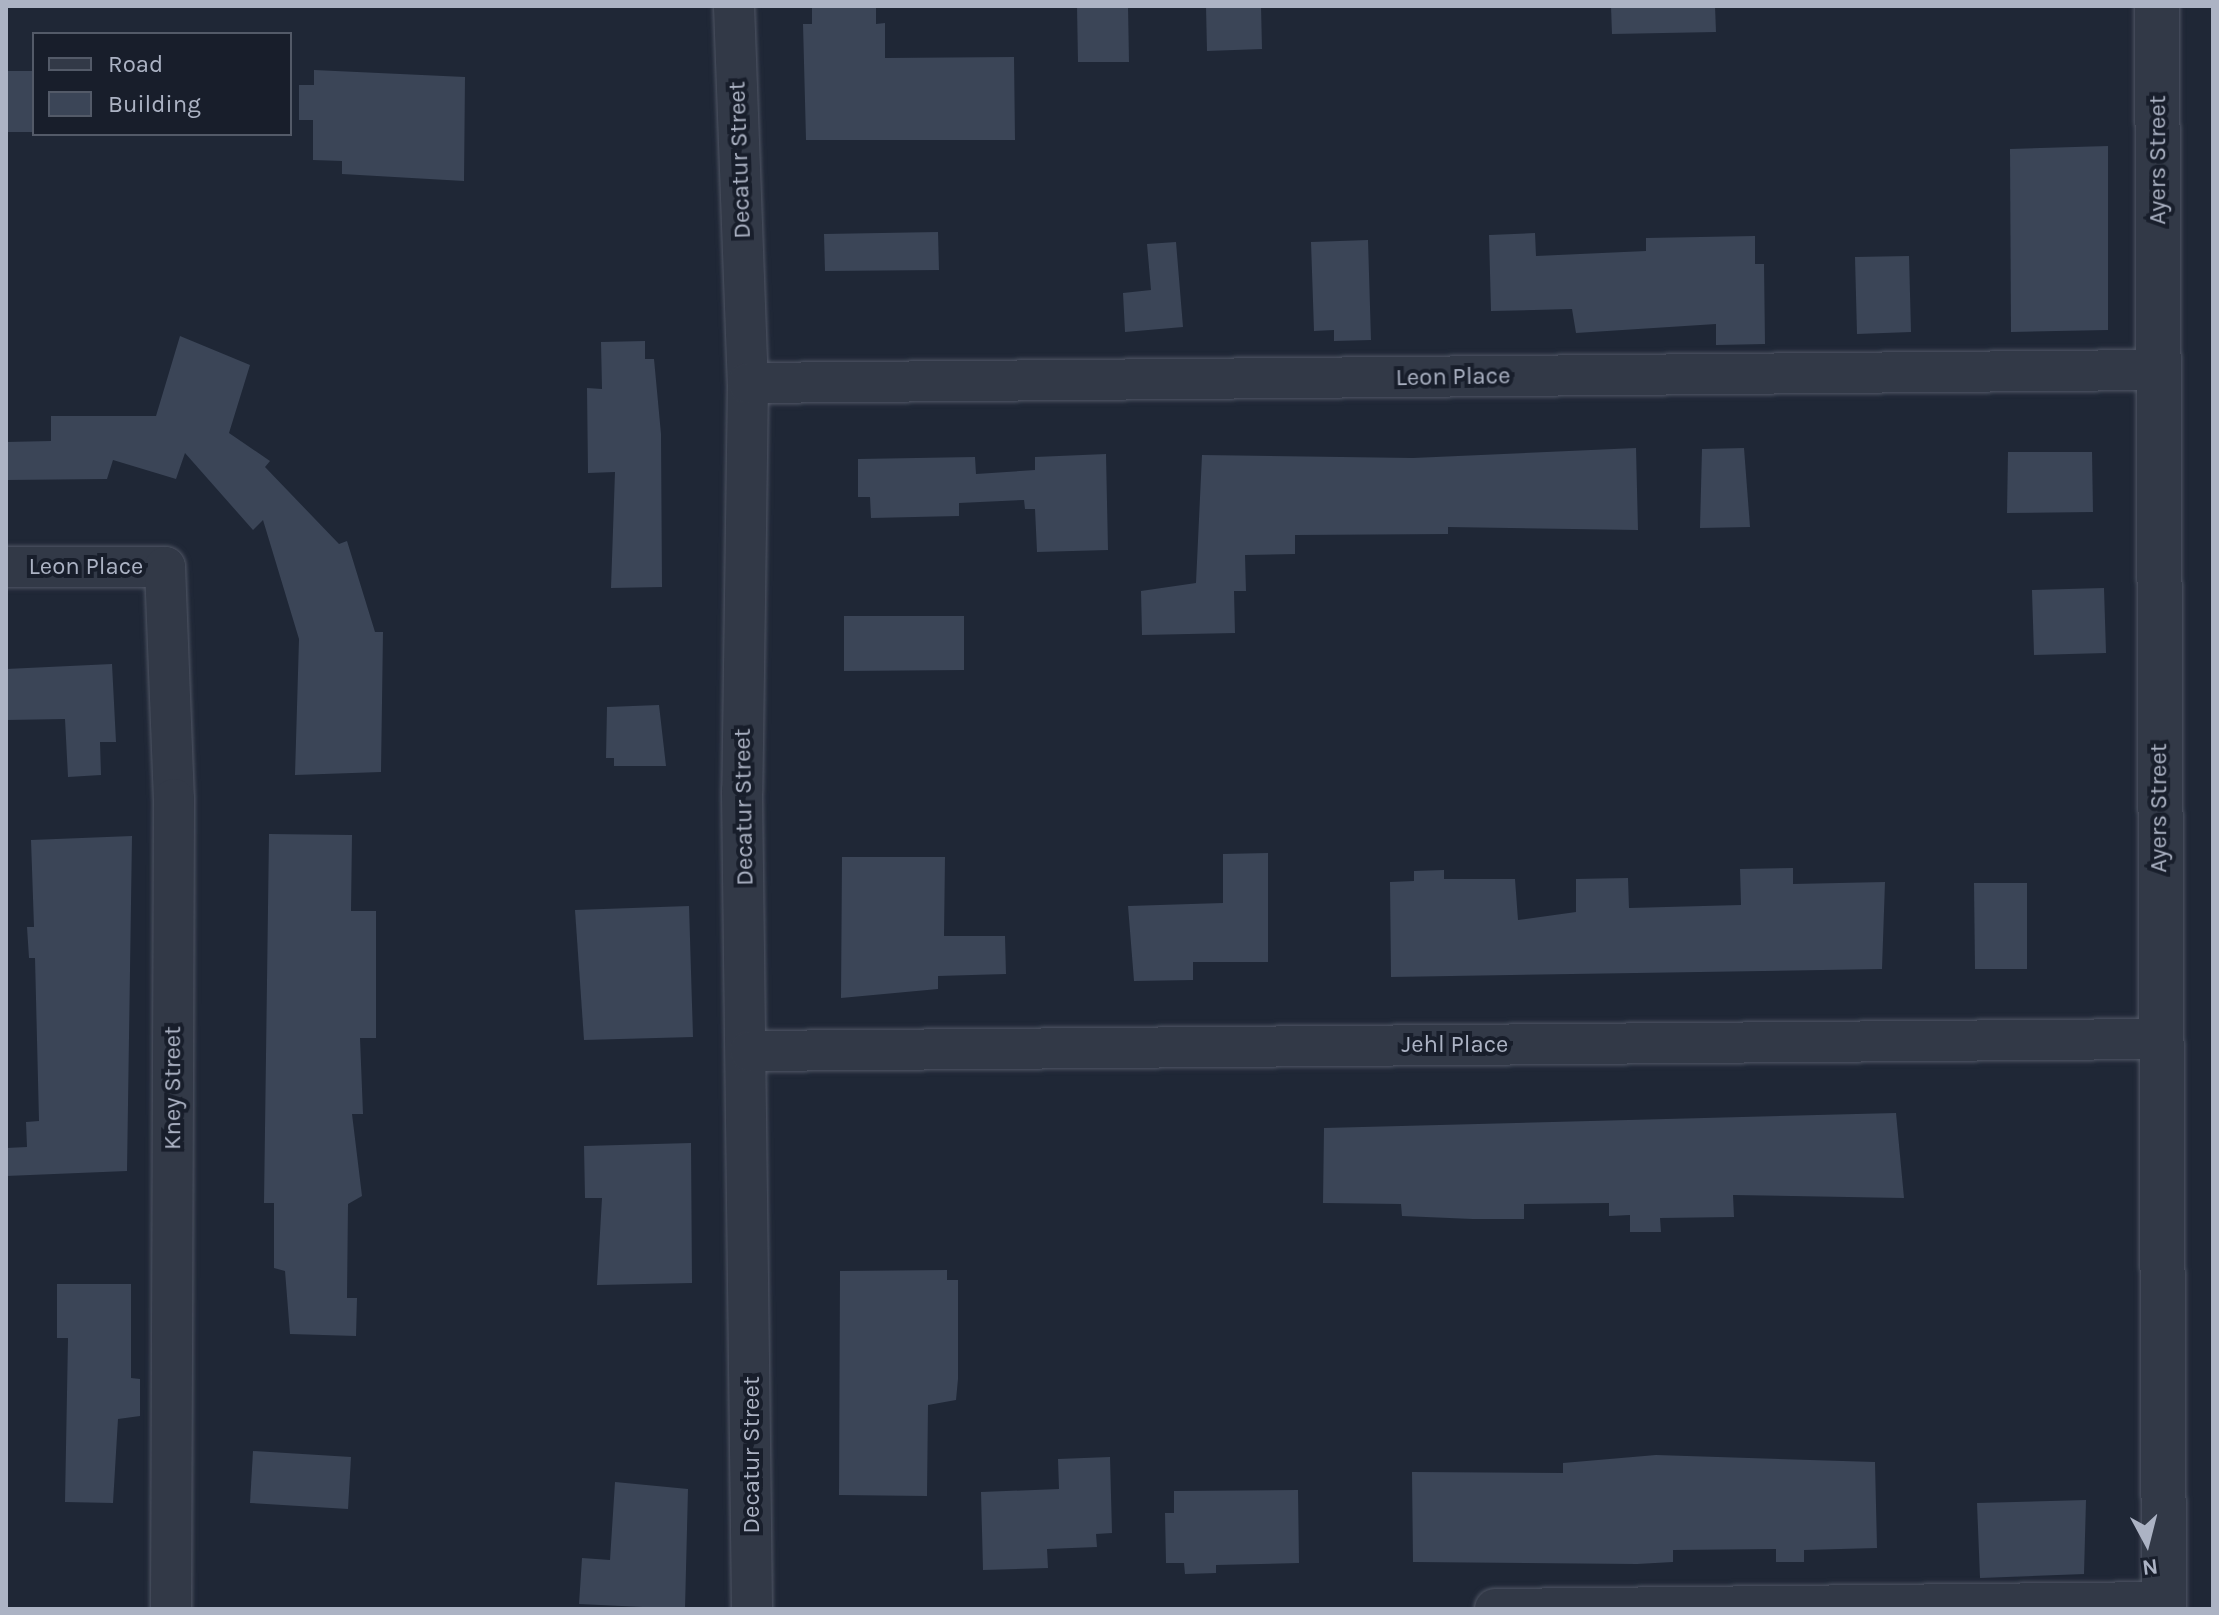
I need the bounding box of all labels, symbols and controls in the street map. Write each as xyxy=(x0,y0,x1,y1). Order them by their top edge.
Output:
legend xyxy=(32,32,292,136)
text: Road xyxy=(108,50,163,78)
street label: Decatur Street xyxy=(723,81,757,239)
text: Building xyxy=(108,90,201,118)
street label: Ayers Street xyxy=(2144,95,2172,225)
street label: Leon Place xyxy=(1395,362,1511,392)
street label: Leon Place xyxy=(29,553,143,581)
street label: Decatur Street xyxy=(728,728,760,886)
street label: Ayers Street xyxy=(2145,743,2173,873)
street label: Kney Street xyxy=(159,1026,187,1150)
street label: Jehl Place xyxy=(1402,1031,1508,1059)
street label: Decatur Street xyxy=(738,1376,766,1534)
north arrow xyxy=(2107,1503,2187,1583)
text: N xyxy=(2141,1553,2159,1581)

